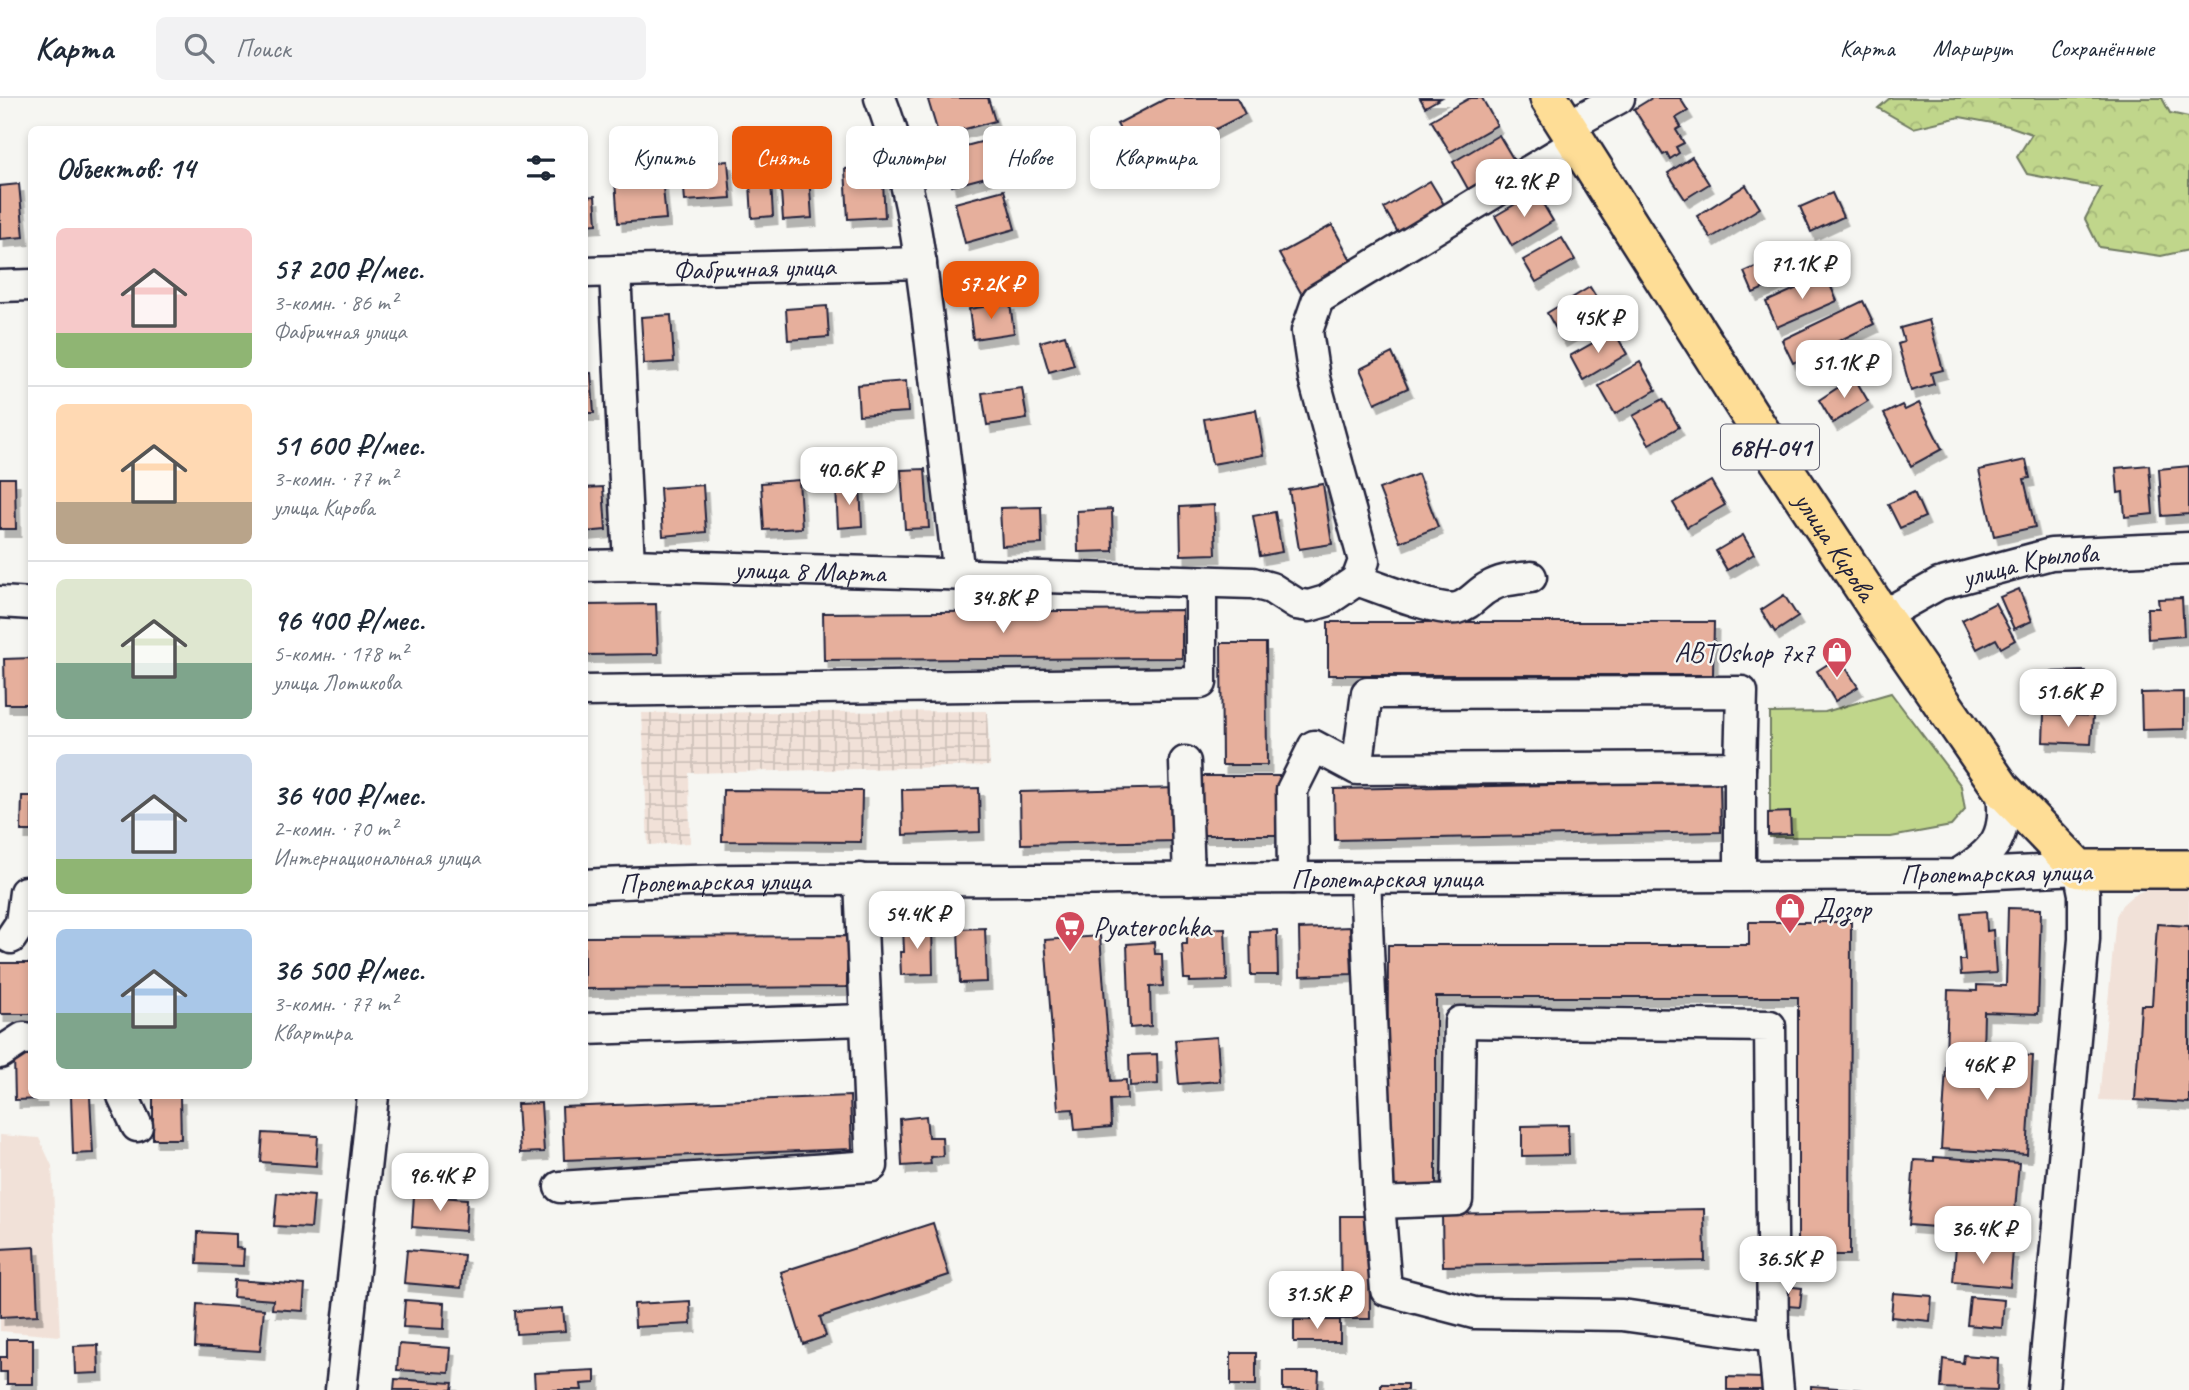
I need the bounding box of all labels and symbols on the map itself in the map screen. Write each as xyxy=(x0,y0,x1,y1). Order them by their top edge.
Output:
pin: 42.9K ₽ xyxy=(1459,159,1589,219)
pin: 71.1K ₽ xyxy=(1737,242,1867,301)
street label: Фабричная улица xyxy=(672,248,837,288)
pin: 57.2K ₽ xyxy=(926,262,1056,321)
pin: 45K ₽ xyxy=(1549,296,1647,355)
pin: 51.1K ₽ xyxy=(1779,341,1909,400)
road number: 68Н-041 xyxy=(1721,424,1819,470)
pin: 40.6K ₽ xyxy=(784,448,914,507)
street label: улица Кирова xyxy=(1785,484,1885,610)
street label: улица Крылова xyxy=(1956,535,2101,596)
street label: улица 8 Марта xyxy=(732,551,888,590)
pin: 34.8K ₽ xyxy=(938,575,1068,635)
place label: АВТОshop 7x7 xyxy=(1675,635,1815,670)
shop icon: АВТОshop 7x7 xyxy=(1820,635,1854,679)
pin: 51.6K ₽ xyxy=(2003,670,2133,729)
street label: Пролетарская улица xyxy=(1900,853,2094,892)
street label: Пролетарская улица xyxy=(1291,860,1485,896)
street label: Пролетарская улица xyxy=(618,863,813,901)
shop icon: Дозор xyxy=(1773,891,1807,935)
place label: Дозор xyxy=(1813,891,1872,927)
pin: 54.4K ₽ xyxy=(852,892,982,951)
supermarket icon: Pyaterochka xyxy=(1053,909,1087,953)
place label: Pyaterochka xyxy=(1093,909,1213,944)
pin: 46K ₽ xyxy=(1938,1042,2036,1102)
pin: 96.4K ₽ xyxy=(375,1154,505,1213)
pin: 36.4K ₽ xyxy=(1918,1206,2048,1266)
pin: 36.5K ₽ xyxy=(1723,1236,1853,1296)
pin: 31.5K ₽ xyxy=(1252,1272,1382,1331)

